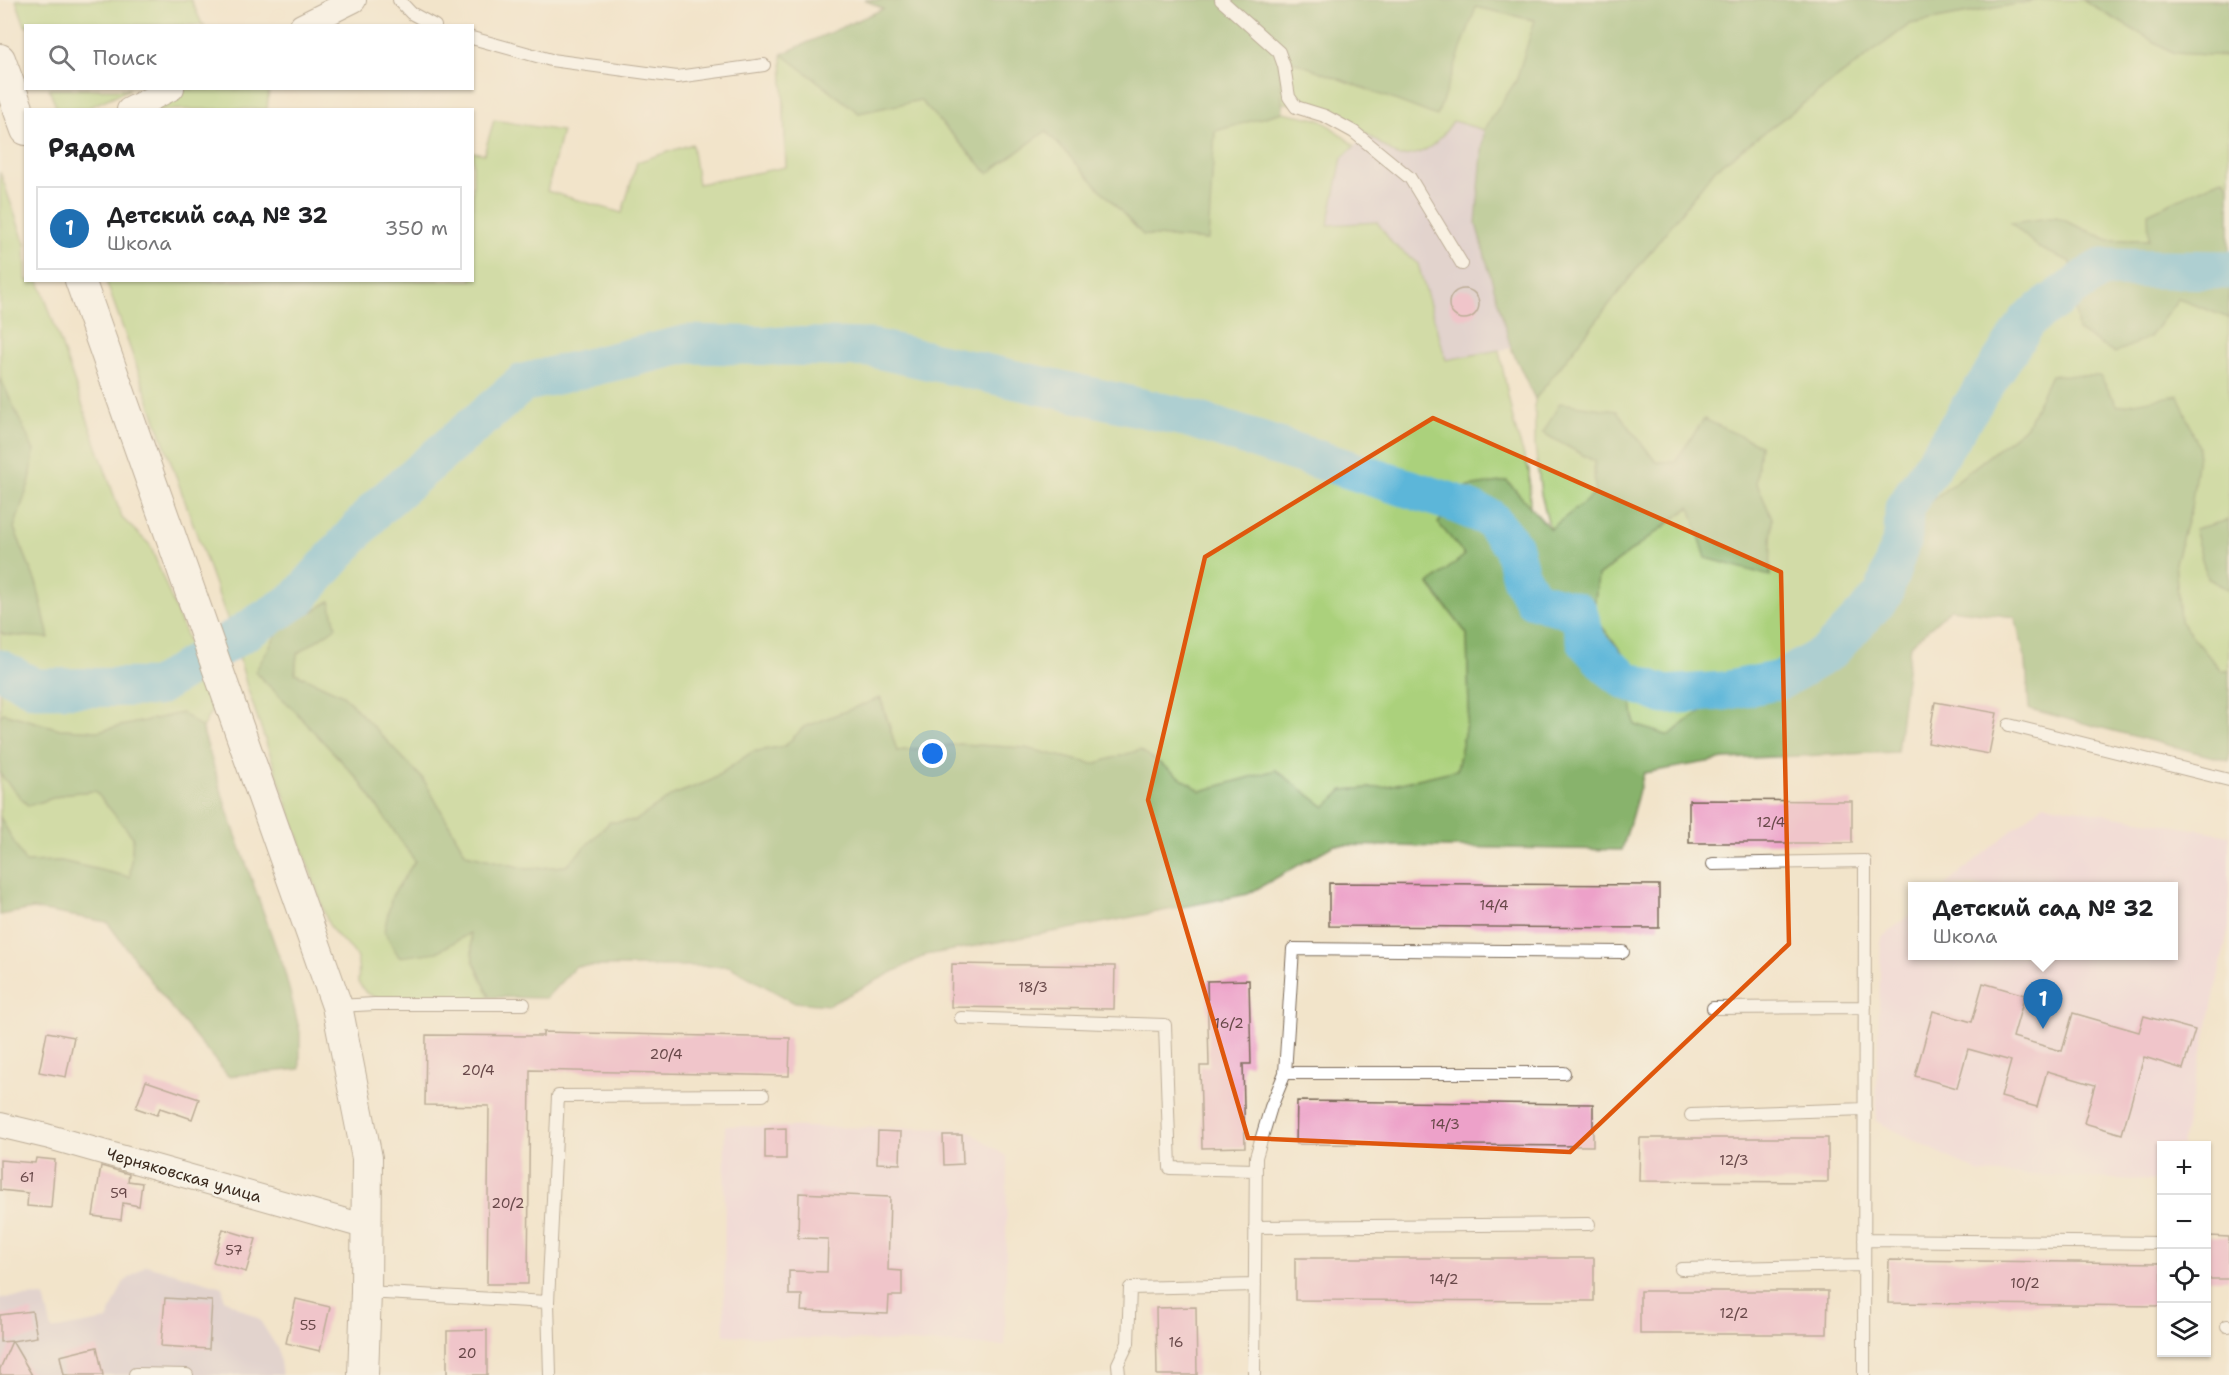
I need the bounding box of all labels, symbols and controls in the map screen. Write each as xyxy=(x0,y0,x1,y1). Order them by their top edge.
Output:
search box xyxy=(24,24,474,90)
icon: search xyxy=(45,41,78,74)
text: Поиск xyxy=(93,43,157,72)
text: Рядом xyxy=(48,130,135,165)
text: Детский сад № 32 xyxy=(107,201,328,230)
text: 1 xyxy=(65,215,74,241)
text: 350 m xyxy=(384,215,448,241)
text: Школа xyxy=(107,230,172,256)
your location xyxy=(918,739,947,768)
house number: 12/4 xyxy=(1757,813,1786,831)
popup xyxy=(1908,882,2178,960)
text: Детский сад № 32 xyxy=(1933,894,2153,923)
house number: 14/4 xyxy=(1480,896,1509,914)
text: Школа xyxy=(1933,923,1997,949)
house number: 18/3 xyxy=(1018,978,1048,996)
pin: 1 xyxy=(2024,980,2062,1029)
house number: 16/2 xyxy=(1214,1014,1244,1032)
house number: 20/4 xyxy=(650,1045,683,1063)
house number: 20/4 xyxy=(462,1061,495,1079)
house number: 14/3 xyxy=(1430,1115,1460,1133)
map controls xyxy=(2157,1141,2211,1357)
button: + xyxy=(2157,1141,2211,1195)
street label: Черняковская улица xyxy=(104,1143,264,1207)
house number: 12/3 xyxy=(1719,1151,1749,1169)
house number: 61 xyxy=(20,1168,34,1186)
house number: 59 xyxy=(110,1184,128,1202)
house number: 20/2 xyxy=(491,1194,525,1212)
button: − xyxy=(2157,1195,2211,1249)
house number: 57 xyxy=(225,1241,243,1259)
button: locate xyxy=(2157,1249,2211,1303)
house number: 14/2 xyxy=(1429,1270,1459,1288)
house number: 10/2 xyxy=(2010,1274,2040,1292)
button: layers xyxy=(2157,1303,2211,1357)
house number: 12/2 xyxy=(1719,1304,1749,1322)
house number: 55 xyxy=(300,1316,316,1334)
house number: 16 xyxy=(1168,1333,1184,1351)
house number: 20 xyxy=(457,1344,477,1362)

